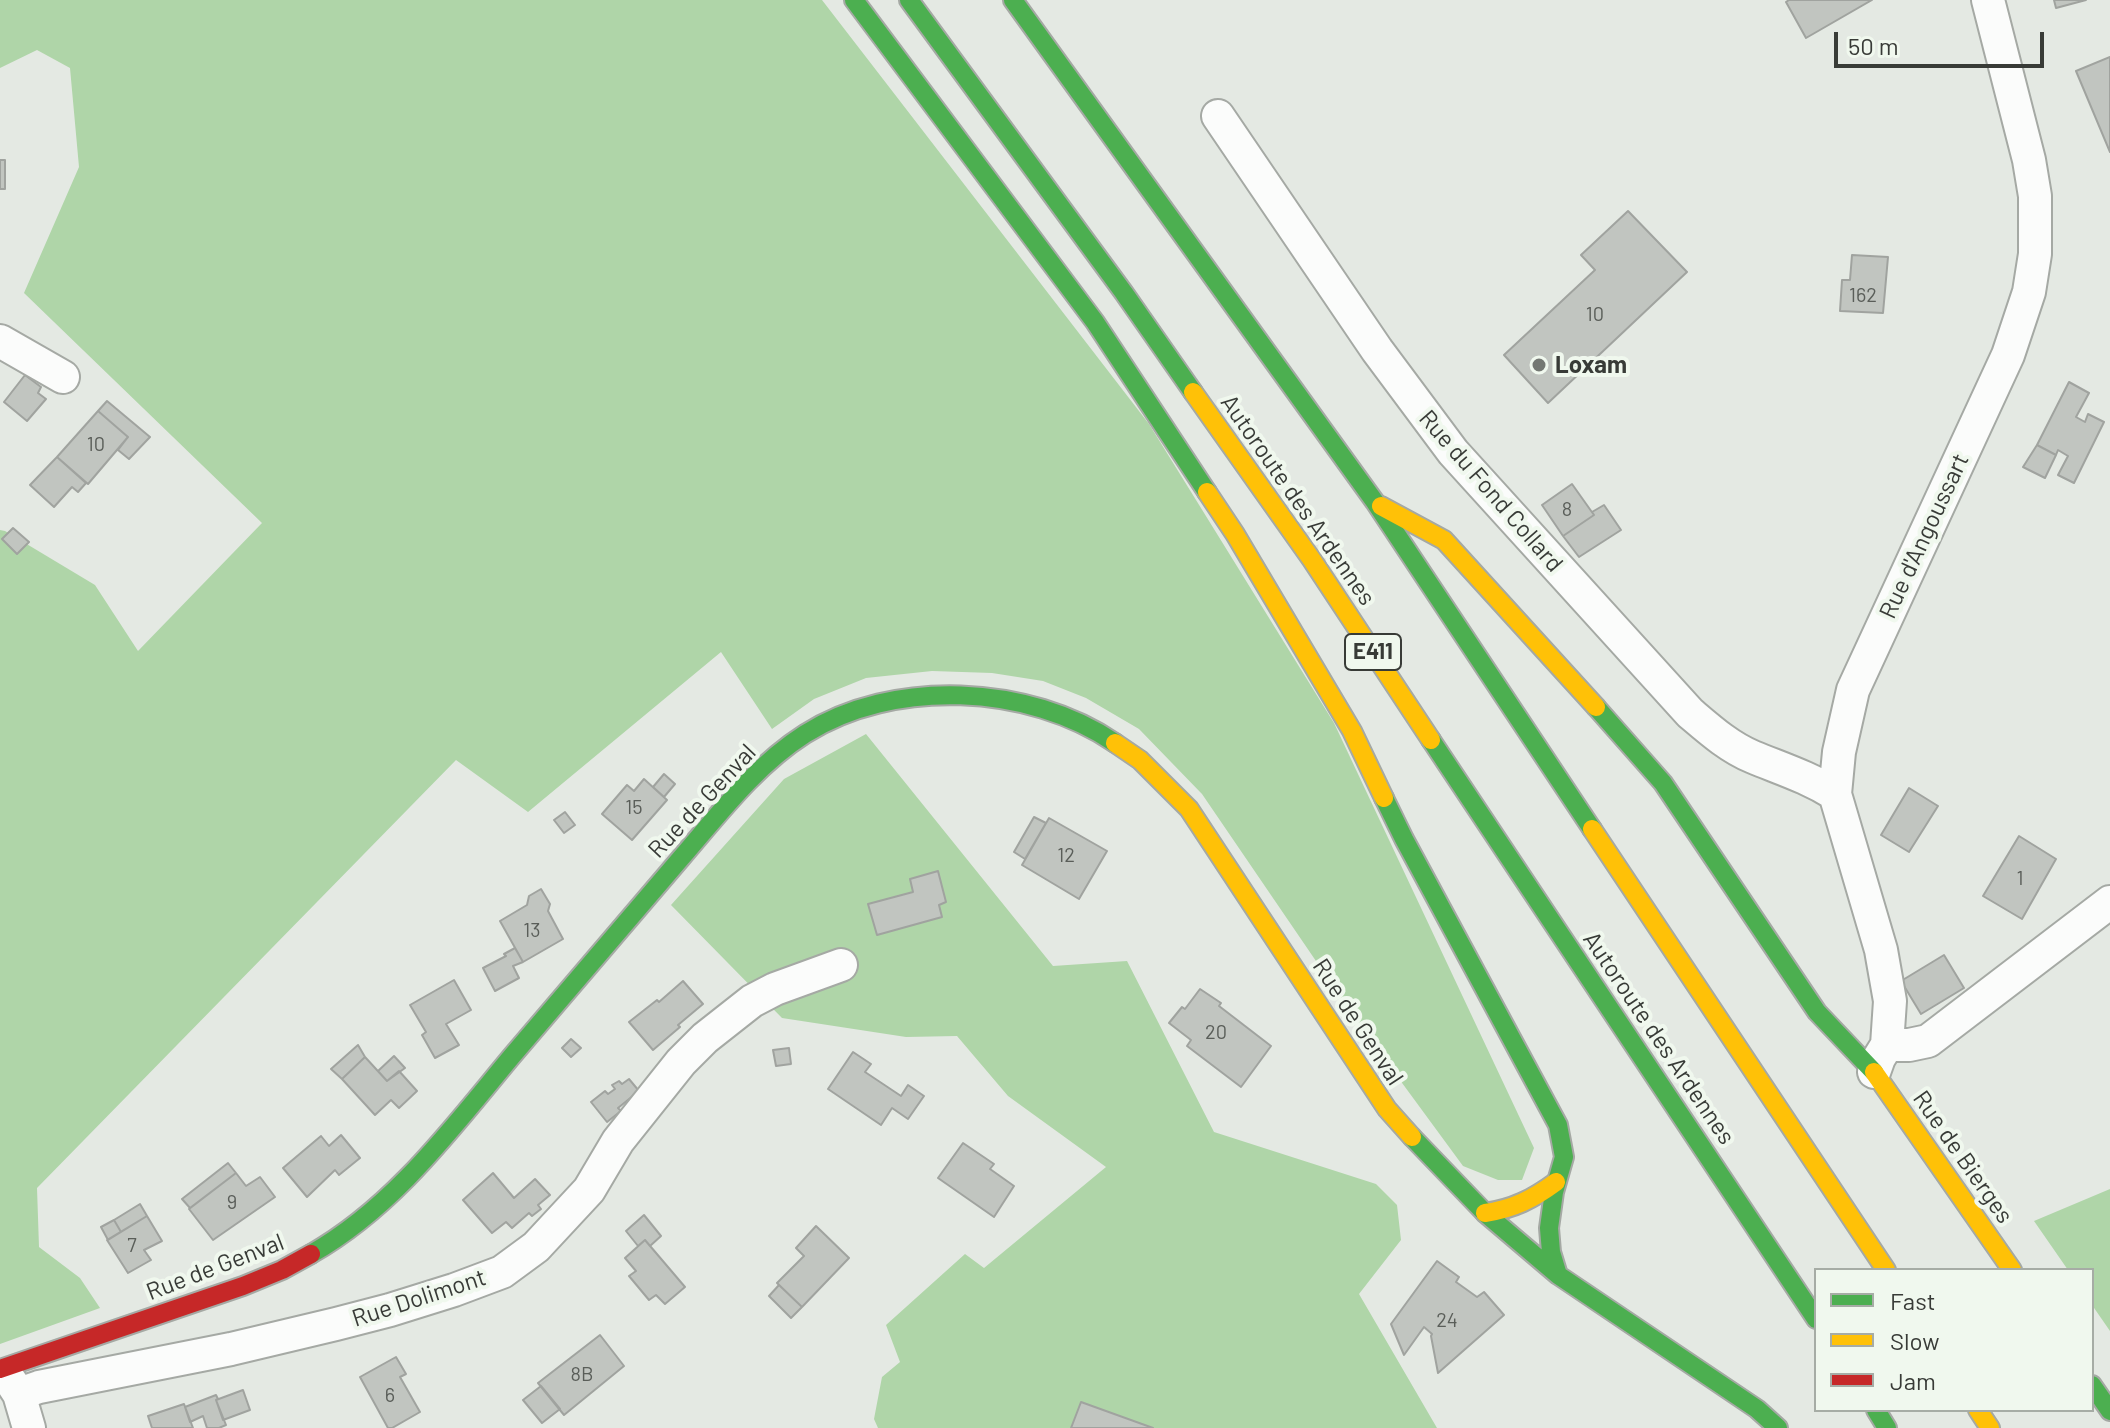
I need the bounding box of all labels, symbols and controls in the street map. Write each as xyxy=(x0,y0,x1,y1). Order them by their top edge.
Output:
scale bar xyxy=(1838,16,2048,66)
text: 50 m xyxy=(1848,31,1899,60)
house number: 162 xyxy=(1849,283,1877,307)
house number: 10 xyxy=(1586,302,1604,326)
place label: Loxam xyxy=(1555,351,1627,379)
marker: Loxam xyxy=(1530,356,1548,374)
street label: Autoroute des Ardennes xyxy=(1214,389,1382,611)
street label: Rue du Fond Collard xyxy=(1413,404,1569,578)
house number: 10 xyxy=(87,432,105,456)
street label: Rue d'Angoussart xyxy=(1873,449,1975,623)
house number: 8 xyxy=(1562,497,1572,521)
road number: E411 xyxy=(1345,634,1401,670)
street label: Rue de Genval xyxy=(642,738,762,864)
house number: 15 xyxy=(625,795,643,819)
house number: 12 xyxy=(1057,843,1075,867)
house number: 1 xyxy=(2017,866,2023,890)
house number: 13 xyxy=(523,918,541,942)
street label: Autoroute des Ardennes xyxy=(1577,926,1741,1150)
street label: Rue de Genval xyxy=(1306,953,1410,1091)
house number: 20 xyxy=(1205,1020,1227,1044)
street label: Rue de Bierges xyxy=(1907,1085,2019,1229)
house number: 9 xyxy=(227,1190,237,1214)
street label: Rue de Genval xyxy=(142,1228,288,1306)
house number: 7 xyxy=(127,1233,137,1257)
street label: Rue Dolimont xyxy=(348,1263,490,1333)
legend xyxy=(1814,1268,2094,1412)
text: Fast xyxy=(1890,1286,1935,1315)
house number: 24 xyxy=(1436,1308,1458,1332)
text: Slow xyxy=(1890,1326,1939,1355)
house number: 8B xyxy=(571,1362,593,1386)
text: Jam xyxy=(1890,1366,1936,1395)
house number: 6 xyxy=(385,1383,395,1407)

